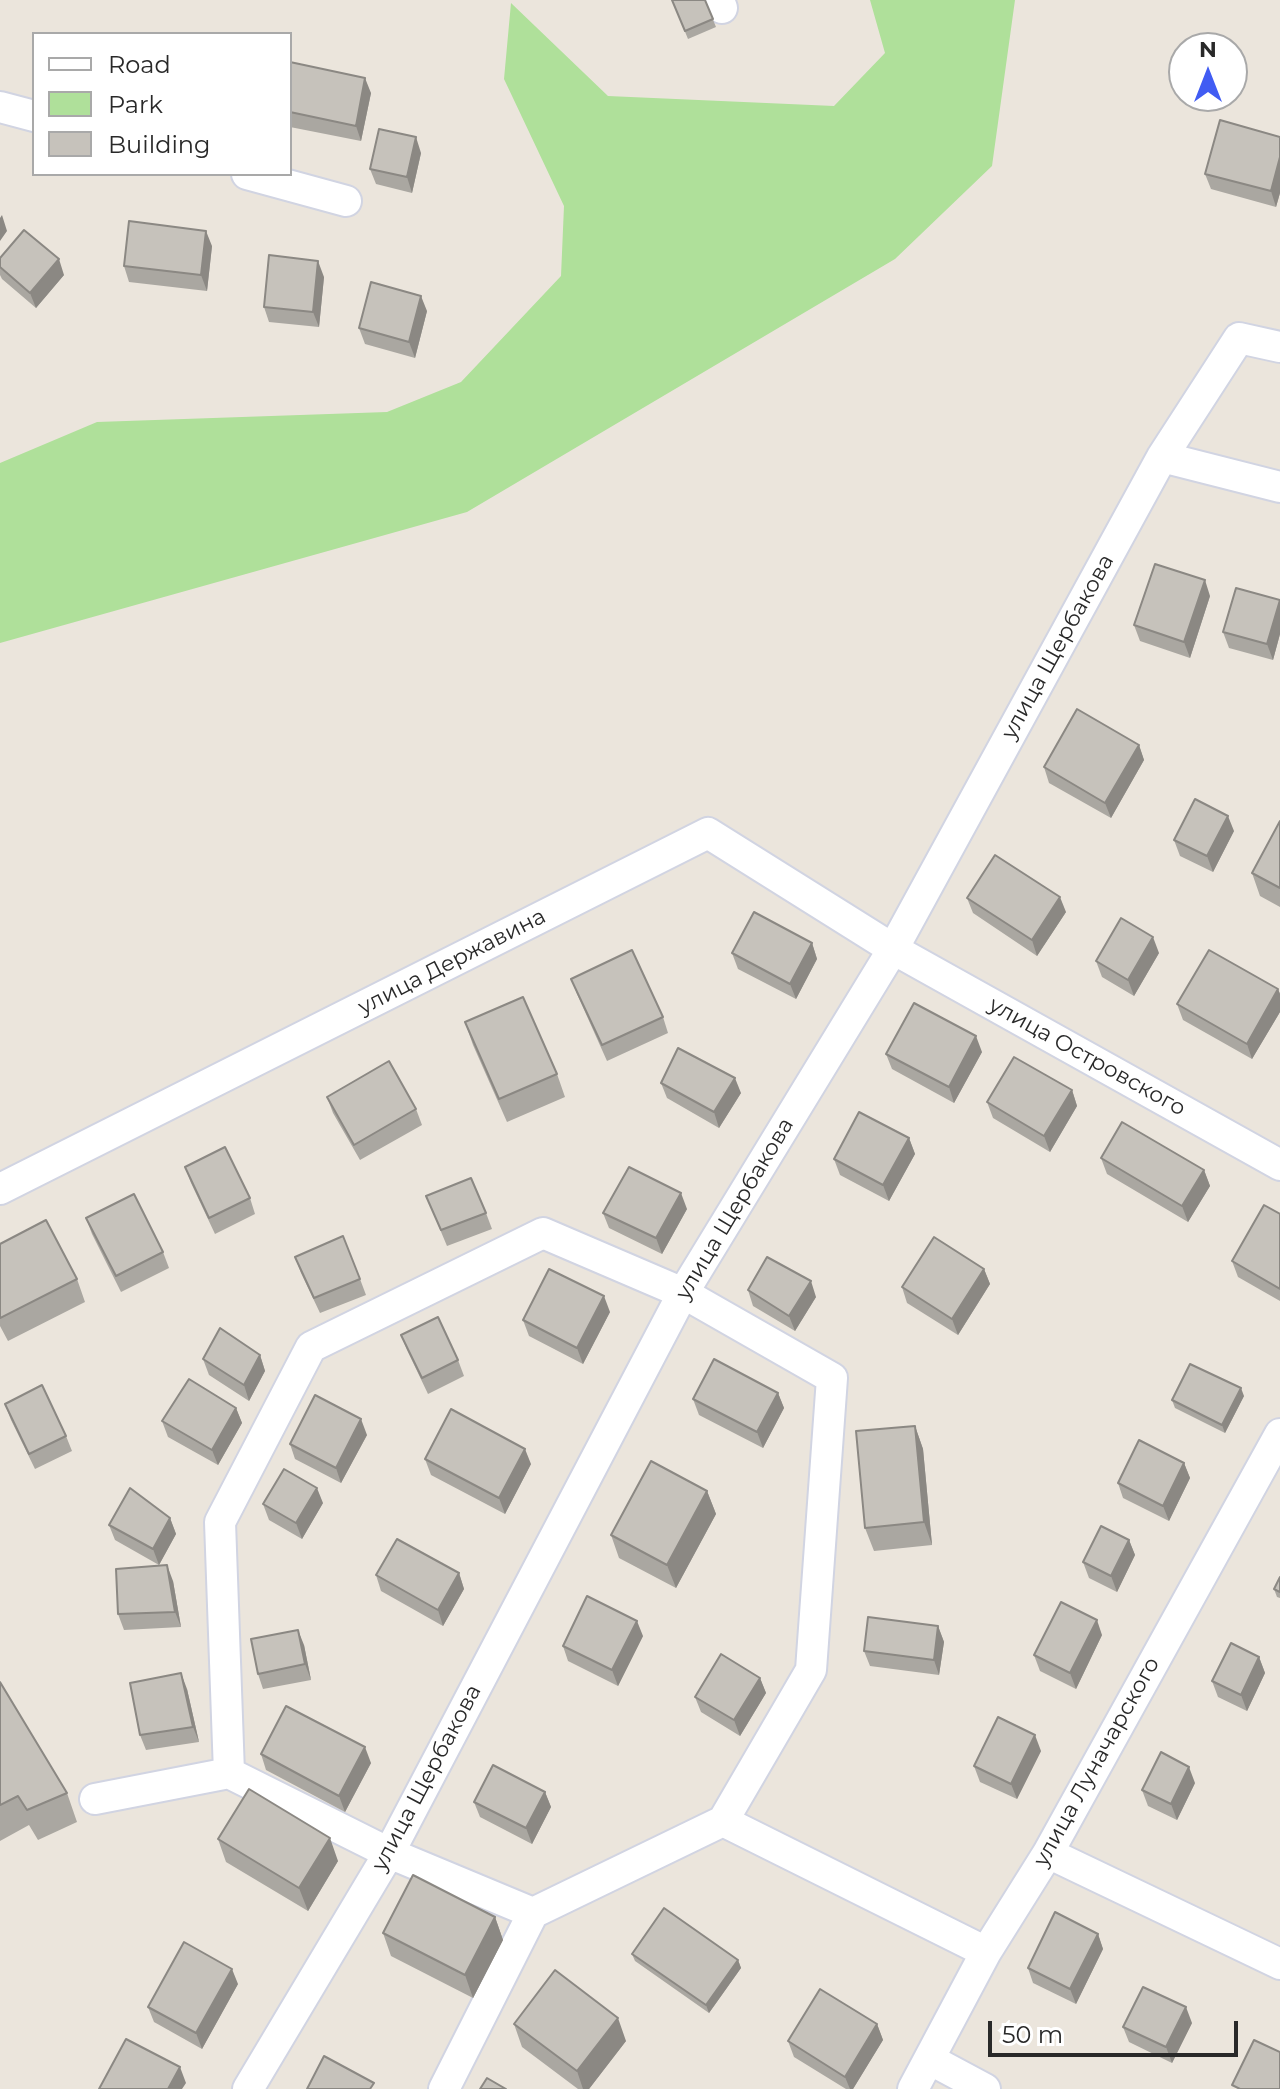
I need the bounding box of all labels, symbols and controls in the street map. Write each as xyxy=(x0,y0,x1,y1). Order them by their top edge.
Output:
legend xyxy=(32,32,292,176)
north arrow xyxy=(1168,32,1248,112)
text: N xyxy=(1199,36,1217,63)
text: Road xyxy=(108,50,171,79)
text: Park xyxy=(108,90,163,119)
text: Building xyxy=(108,130,211,159)
street label: улица Щербакова xyxy=(996,550,1120,744)
street label: улица Державина xyxy=(354,903,550,1021)
street label: улица Островского xyxy=(984,992,1190,1122)
street label: улица Щербакова xyxy=(670,1113,800,1305)
street label: улица Луначарского xyxy=(1028,1653,1166,1871)
street label: улица Щербакова xyxy=(367,1680,487,1876)
scale bar xyxy=(992,2005,1242,2055)
text: 50 m xyxy=(1002,2020,1063,2049)

